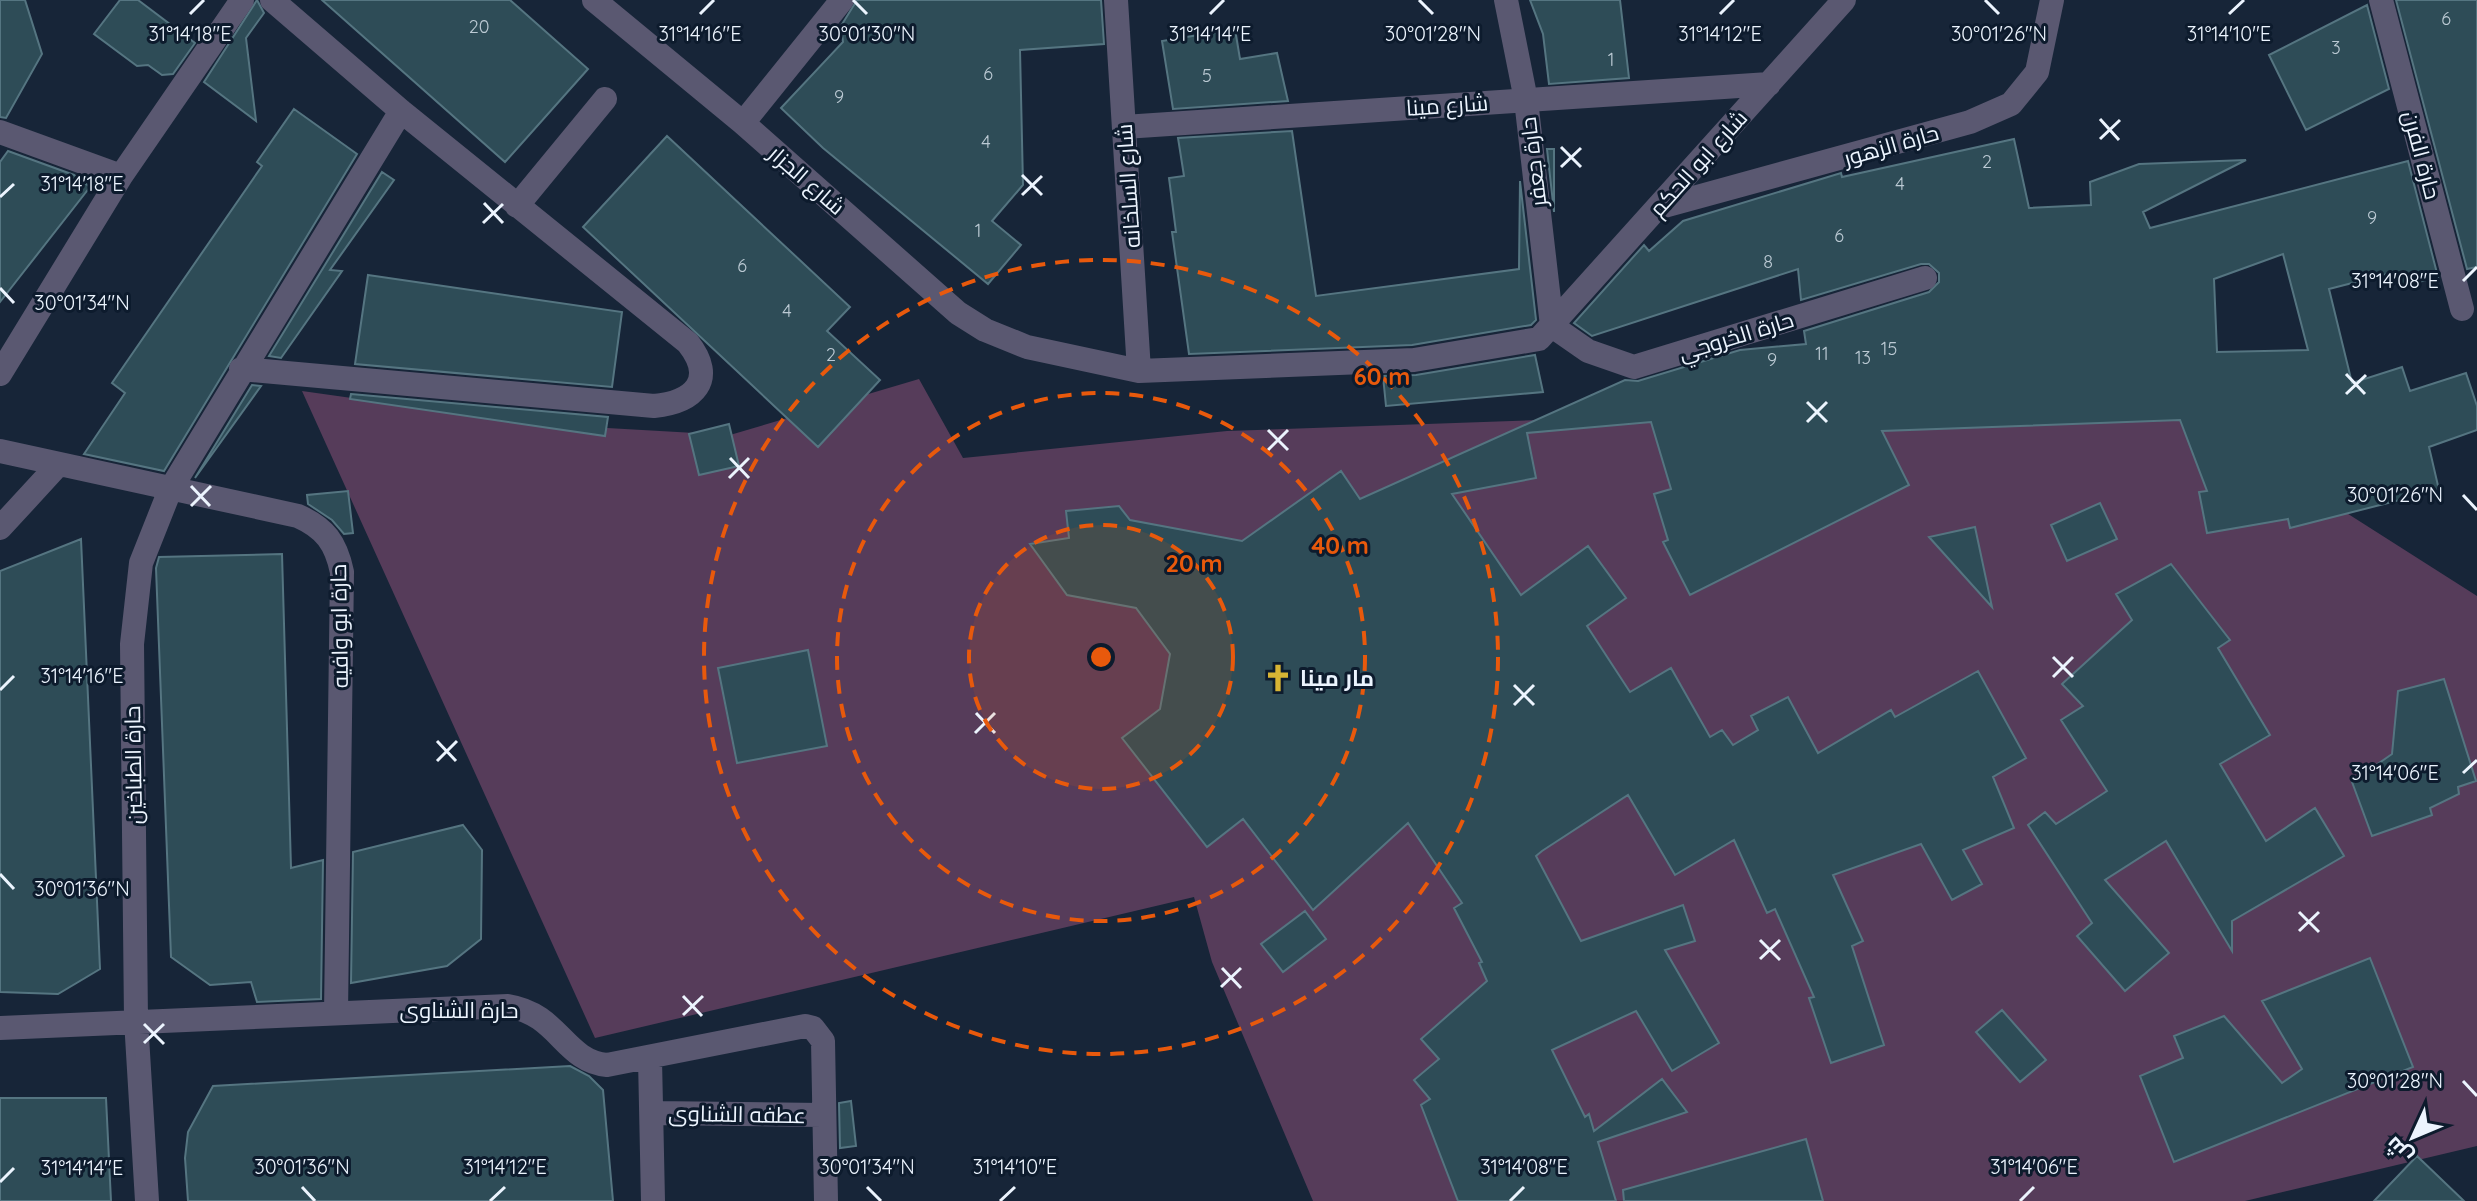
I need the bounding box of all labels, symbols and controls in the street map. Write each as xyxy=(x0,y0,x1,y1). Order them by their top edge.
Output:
house number: 6 xyxy=(2441,7,2451,30)
house number: 20 xyxy=(469,15,489,38)
text: 31°14'18"E xyxy=(148,21,232,46)
text: 31°14'16"E xyxy=(658,21,742,46)
text: 30°01'30"N xyxy=(819,21,915,46)
text: 31°14'14"E xyxy=(1169,21,1251,46)
text: 30°01'28"N xyxy=(1385,21,1481,46)
text: 31°14'12"E xyxy=(1678,21,1762,46)
text: 30°01'26"N xyxy=(1951,21,2047,46)
text: 31°14'10"E xyxy=(2187,21,2271,46)
house number: 3 xyxy=(2331,36,2341,59)
house number: 1 xyxy=(1608,48,1614,71)
house number: 6 xyxy=(983,62,993,85)
house number: 5 xyxy=(1202,64,1212,87)
house number: 9 xyxy=(834,85,844,108)
street label: شارع مينا xyxy=(1405,88,1489,123)
street label: شارع ابو الحكم xyxy=(1643,104,1755,223)
street label: حارة الفرن xyxy=(2397,108,2447,202)
street label: حارة جعفر xyxy=(1514,116,1553,210)
street label: حارة الزهور xyxy=(1838,118,1942,173)
street label: شارع السلخانه xyxy=(1110,123,1147,249)
house number: 4 xyxy=(981,130,991,153)
street label: شارع الجزار xyxy=(761,138,851,222)
house number: 2 xyxy=(1982,150,1992,173)
text: 31°14'18"E xyxy=(40,171,124,196)
house number: 4 xyxy=(1895,172,1905,195)
house number: 9 xyxy=(2367,206,2377,229)
house number: 1 xyxy=(975,219,981,242)
house number: 6 xyxy=(1834,224,1844,247)
house number: 8 xyxy=(1763,250,1773,273)
house number: 6 xyxy=(737,254,747,277)
text: 31°14'08"E xyxy=(2351,268,2439,293)
text: 30°01'34"N xyxy=(34,290,130,315)
house number: 4 xyxy=(782,299,792,322)
street label: حارة الخروجي xyxy=(1675,305,1798,370)
house number: 15 xyxy=(1881,337,1897,360)
house number: 11 xyxy=(1815,342,1829,365)
house number: 2 xyxy=(826,343,836,366)
house number: 13 xyxy=(1855,346,1871,369)
house number: 9 xyxy=(1767,348,1777,371)
text: 60 m xyxy=(1354,361,1410,391)
text: 30°01'26"N xyxy=(2347,482,2443,507)
text: 40 m xyxy=(1311,530,1369,560)
text: 20 m xyxy=(1165,548,1223,578)
street label: حارة ابو وافيه xyxy=(324,564,354,688)
centre of rings xyxy=(1087,643,1115,671)
text: 31°14'16"E xyxy=(40,663,124,688)
church icon: مار مينا xyxy=(1263,663,1293,693)
place label: مار مينا xyxy=(1300,664,1374,692)
street label: حارة الطباخين xyxy=(118,705,148,825)
text: 31°14'06"E xyxy=(2351,760,2439,785)
text: 30°01'36"N xyxy=(34,876,130,901)
street label: حارة الشناوى xyxy=(400,996,518,1024)
text: 30°01'28"N xyxy=(2347,1068,2443,1093)
north arrow xyxy=(2373,1097,2453,1177)
street label: عطفه الشناوى xyxy=(668,1099,806,1129)
text: ش xyxy=(2379,1131,2418,1171)
text: 30°01'36"N xyxy=(254,1154,350,1179)
text: 31°14'12"E xyxy=(463,1154,547,1179)
text: 30°01'34"N xyxy=(819,1154,915,1179)
text: 31°14'10"E xyxy=(973,1154,1057,1179)
text: 31°14'08"E xyxy=(1480,1154,1568,1179)
text: 31°14'06"E xyxy=(1990,1154,2078,1179)
text: 31°14'14"E xyxy=(41,1155,123,1180)

